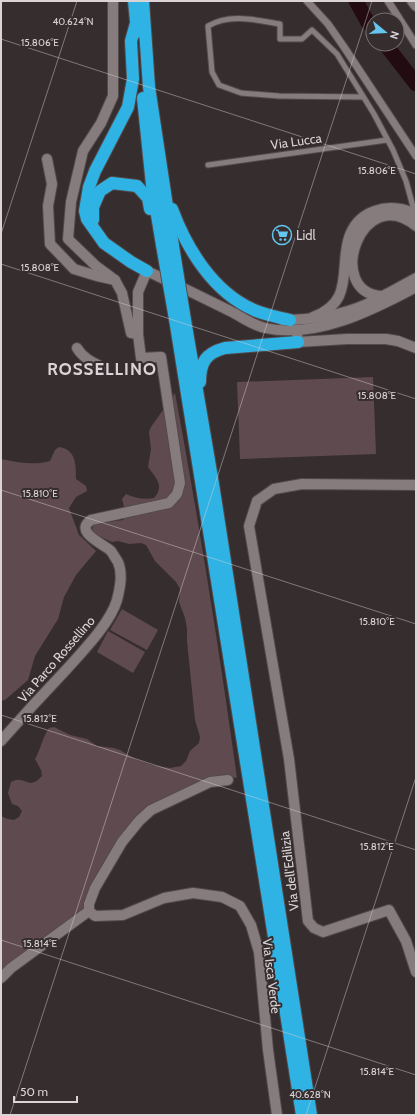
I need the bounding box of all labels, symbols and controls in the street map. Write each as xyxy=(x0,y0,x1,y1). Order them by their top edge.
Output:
north arrow xyxy=(365,12,405,52)
text: 40.624°N xyxy=(52,15,94,28)
text: N xyxy=(387,29,402,41)
text: 15.806°E xyxy=(21,36,59,49)
street label: Via Lucca xyxy=(269,129,323,153)
text: 15.806°E xyxy=(358,164,396,177)
supermarket icon: Lidl xyxy=(271,224,293,246)
place label: Lidl xyxy=(296,227,316,243)
text: 15.808°E xyxy=(21,261,60,274)
district label: ROSSELLINO xyxy=(47,359,157,379)
text: 15.808°E xyxy=(358,389,397,402)
text: 15.810°E xyxy=(22,487,58,500)
street label: Via Parco Rossellino xyxy=(14,613,98,705)
text: 15.810°E xyxy=(359,615,395,628)
text: 15.812°E xyxy=(23,712,57,725)
street label: Via dell'Edilizia xyxy=(276,829,302,912)
text: 15.812°E xyxy=(360,840,394,853)
text: 15.814°E xyxy=(23,937,58,950)
street label: Via Isca Verde xyxy=(259,937,285,1015)
text: 15.814°E xyxy=(360,1065,395,1078)
scale bar xyxy=(14,1078,77,1104)
text: 50 m xyxy=(20,1084,48,1099)
text: 40.628°N xyxy=(289,1088,331,1101)

